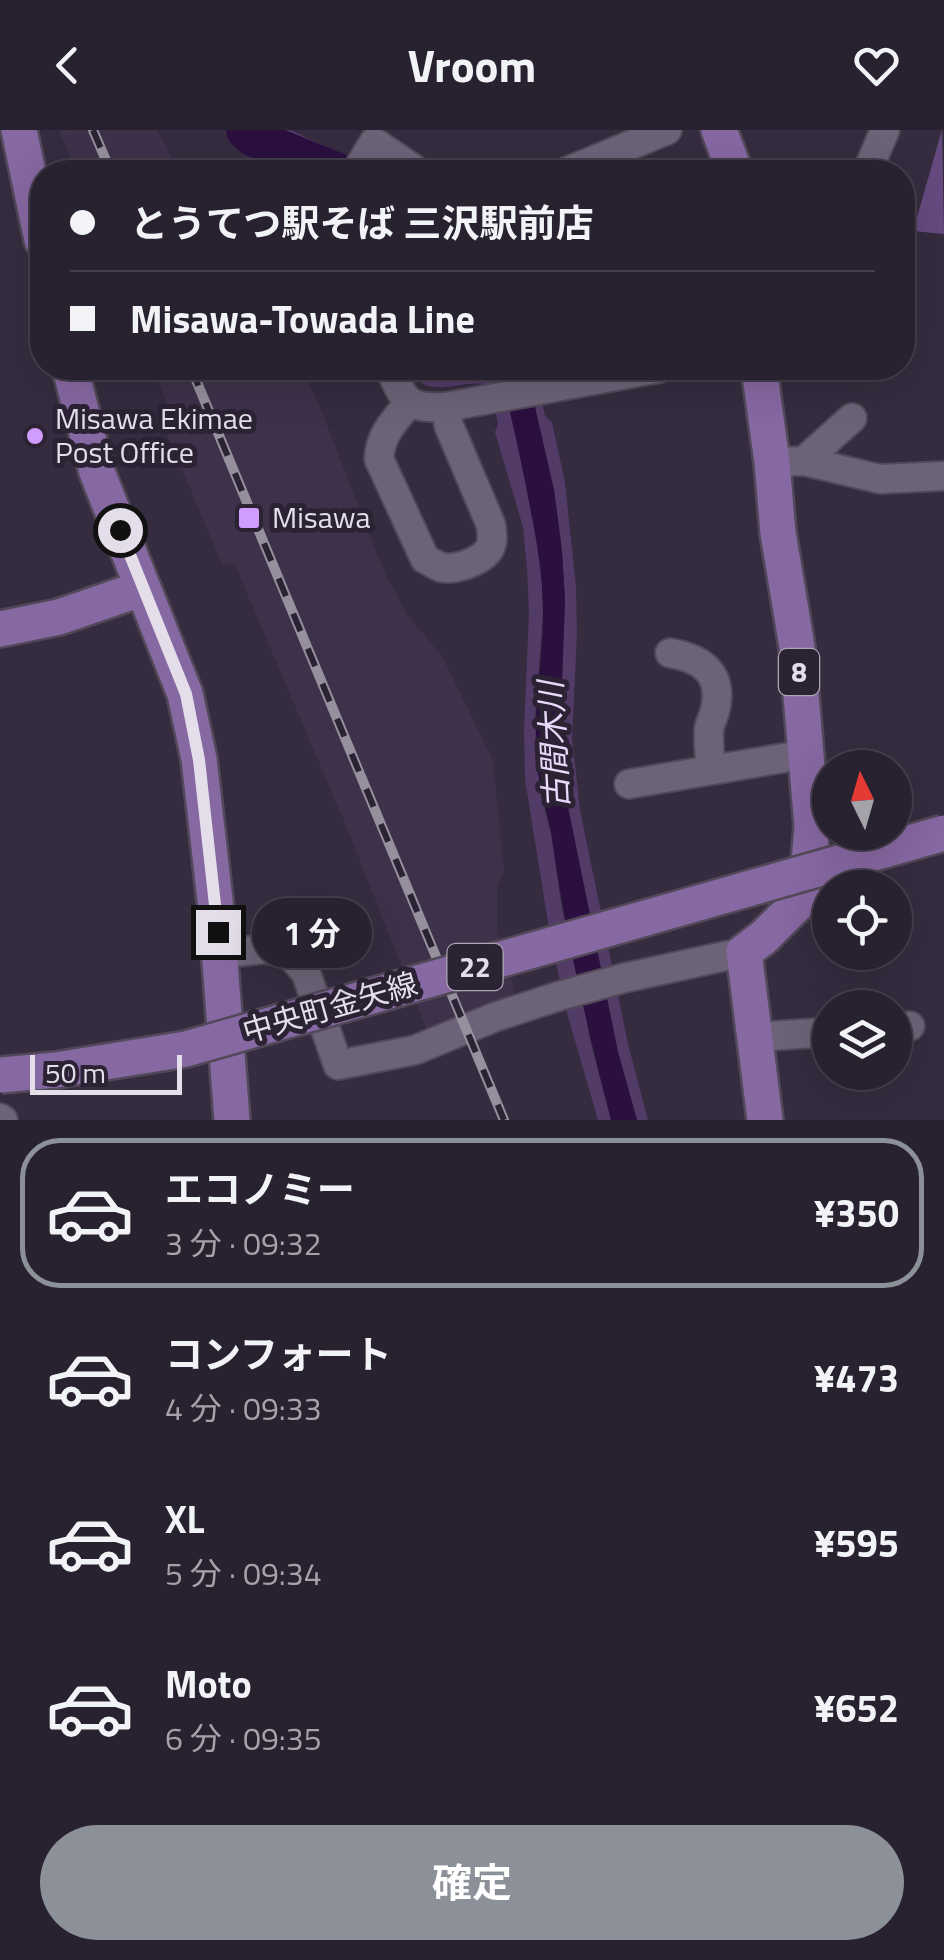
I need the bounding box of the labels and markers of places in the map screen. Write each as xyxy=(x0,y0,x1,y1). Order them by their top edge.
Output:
place label: Misawa Ekimae Post Office xyxy=(55,395,253,475)
marker: Misawa Ekimae Post Office xyxy=(24,425,46,447)
place label: Misawa xyxy=(272,494,371,540)
marker: Misawa xyxy=(236,505,262,531)

